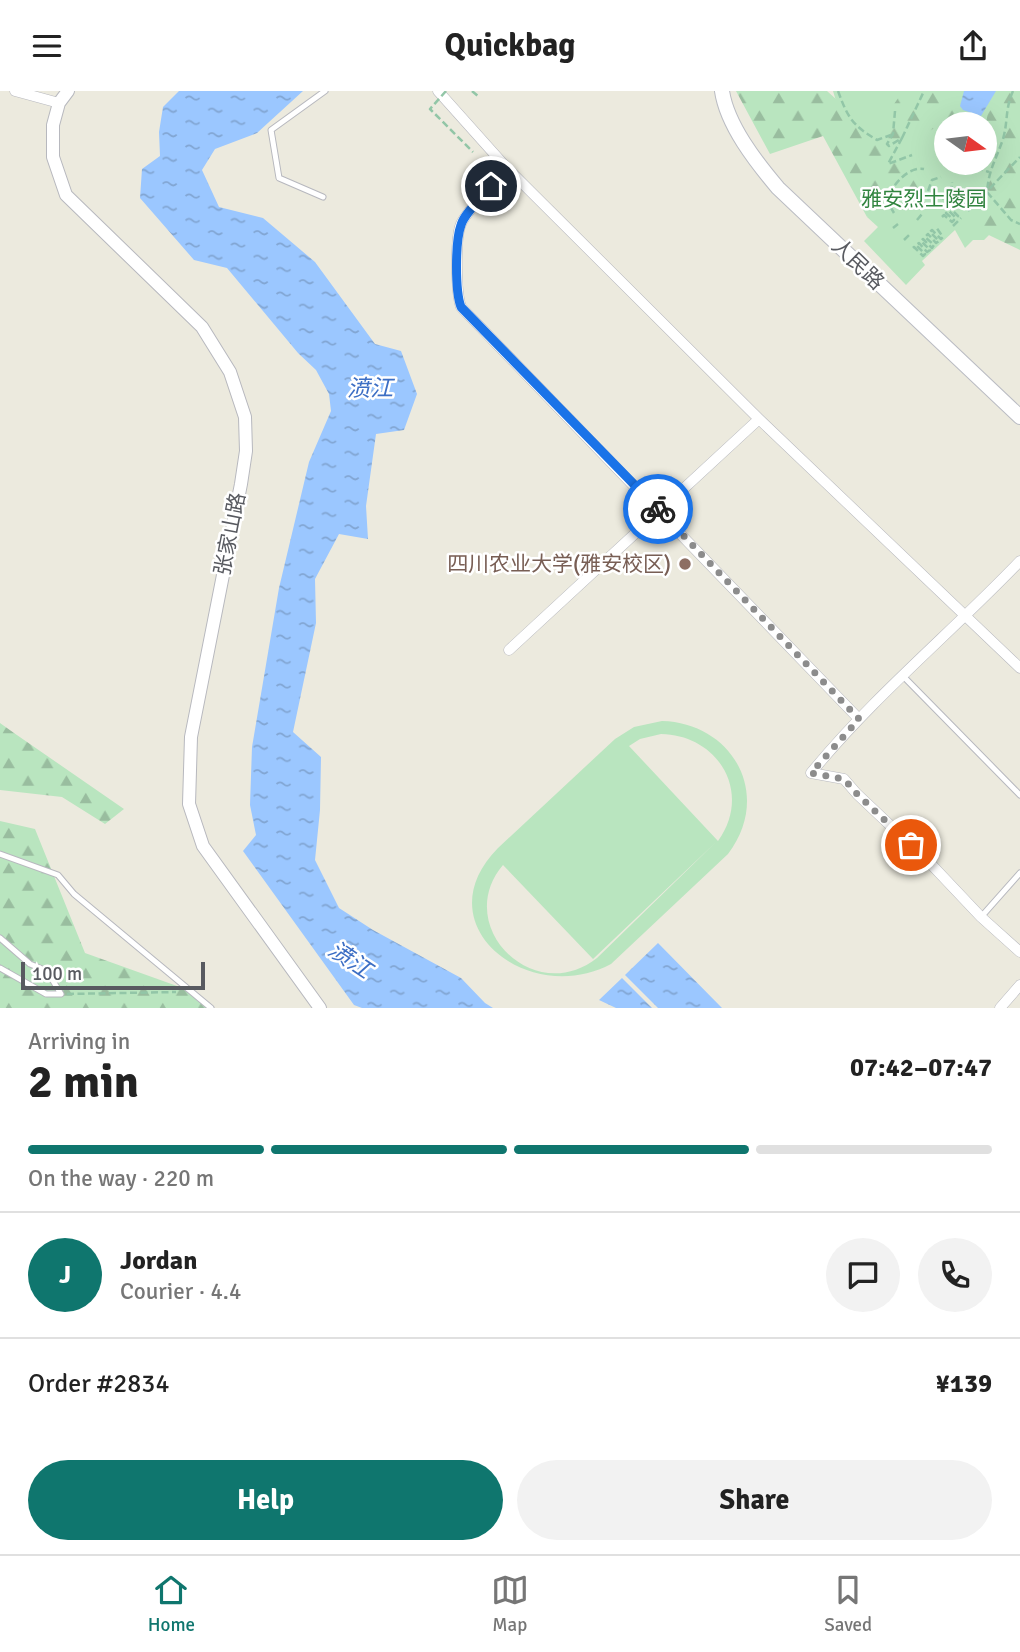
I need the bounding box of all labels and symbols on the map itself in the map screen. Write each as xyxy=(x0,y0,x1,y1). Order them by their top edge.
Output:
north arrow xyxy=(934,112,998,175)
pin xyxy=(461,156,521,216)
park label: 雅安烈士陵园 xyxy=(861,186,987,212)
street label: 人民路 xyxy=(826,233,890,295)
water label: 𣸣江 xyxy=(347,374,396,403)
courier xyxy=(623,474,693,544)
street label: 张家山路 xyxy=(209,490,251,578)
place label: 四川农业大学(雅安校区) xyxy=(447,551,671,577)
marker: 四川农业大学(雅安校区) xyxy=(677,556,693,572)
pin xyxy=(881,815,941,875)
water label: 𣸣江 xyxy=(323,935,380,987)
scale bar xyxy=(21,959,205,991)

